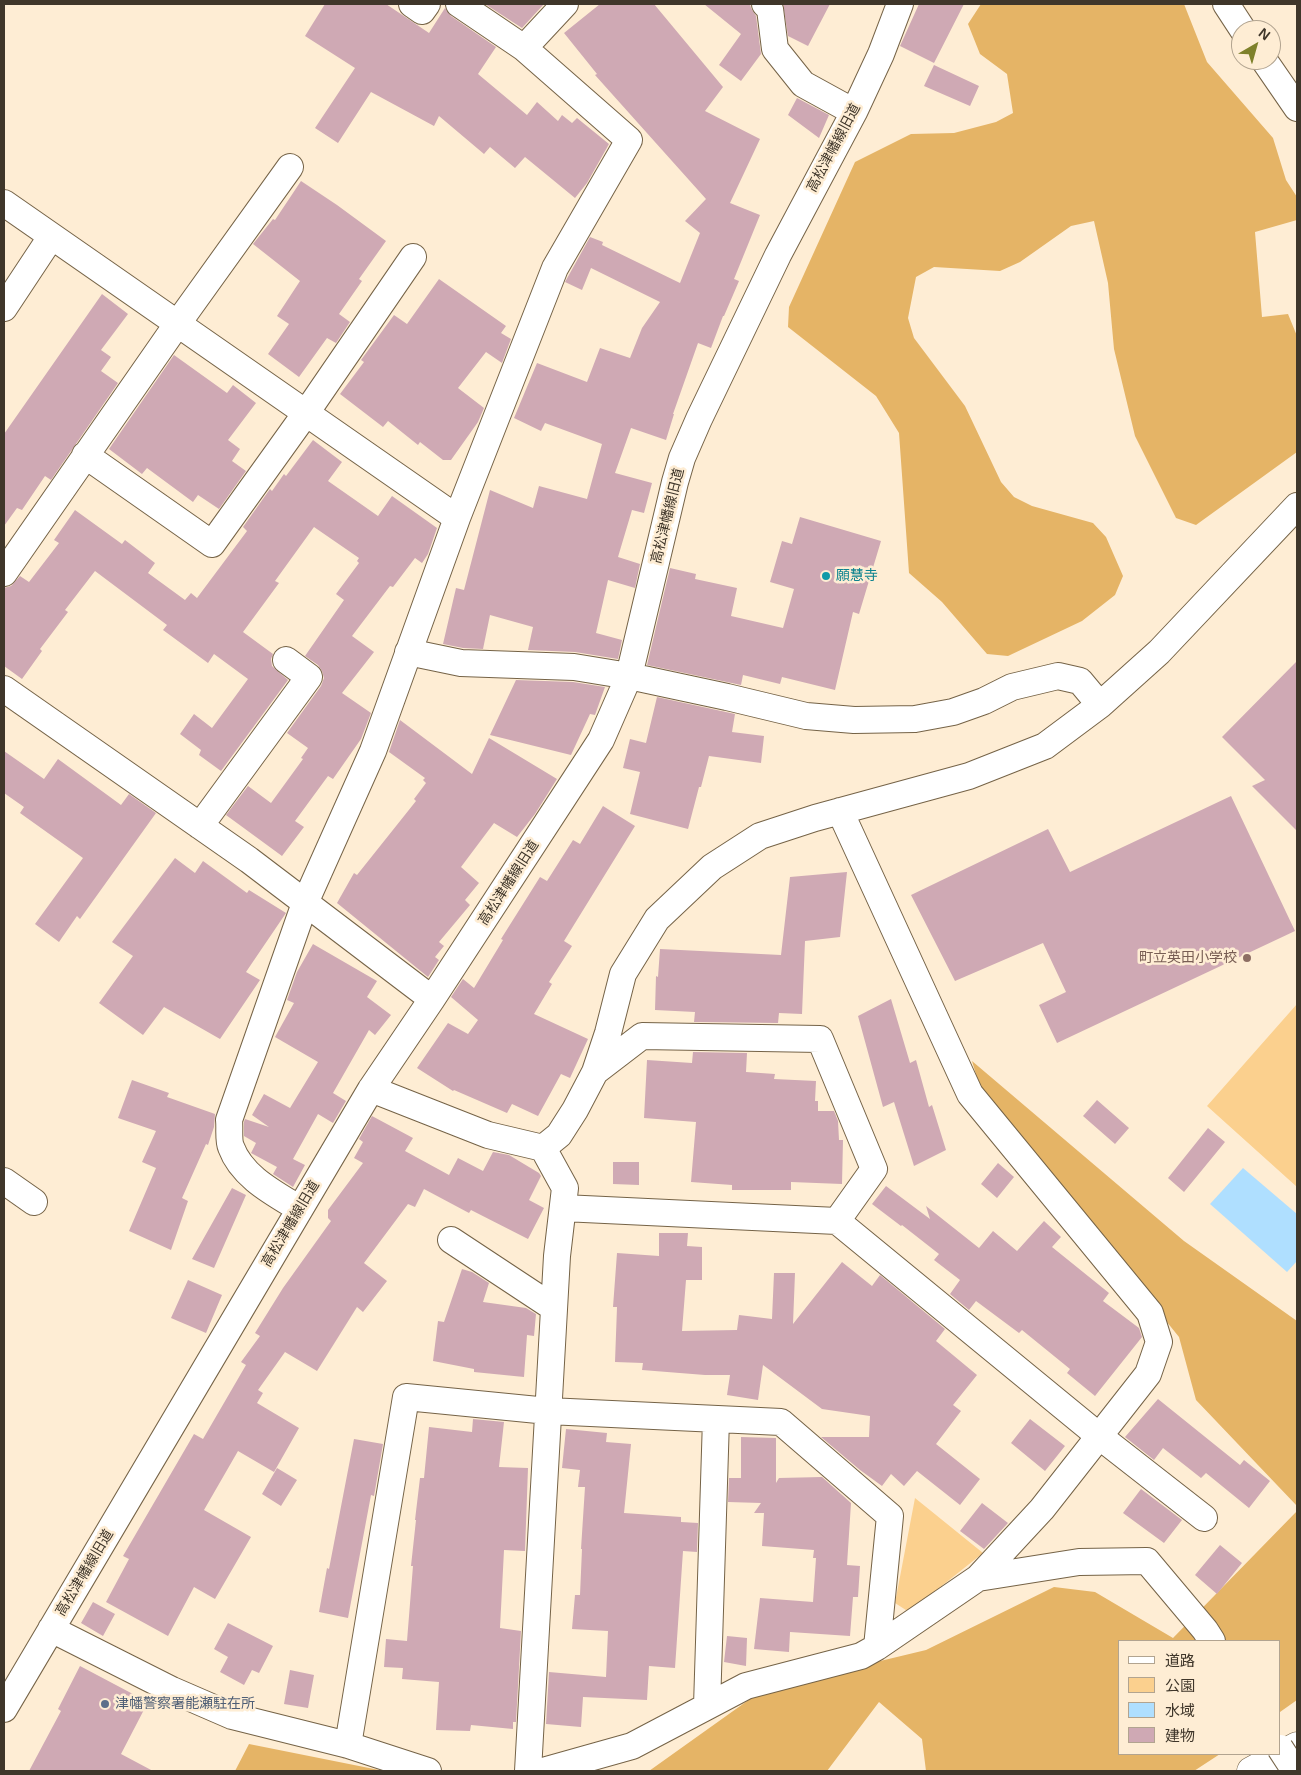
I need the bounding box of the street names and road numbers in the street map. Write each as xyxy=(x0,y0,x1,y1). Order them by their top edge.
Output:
street label: 高松津幡線旧道 xyxy=(804,101,864,195)
street label: 高松津幡線旧道 xyxy=(648,466,688,566)
street label: 高松津幡線旧道 xyxy=(475,837,543,929)
street label: 高松津幡線旧道 xyxy=(259,1178,323,1270)
street label: 高松津幡線旧道 xyxy=(53,1527,117,1619)

